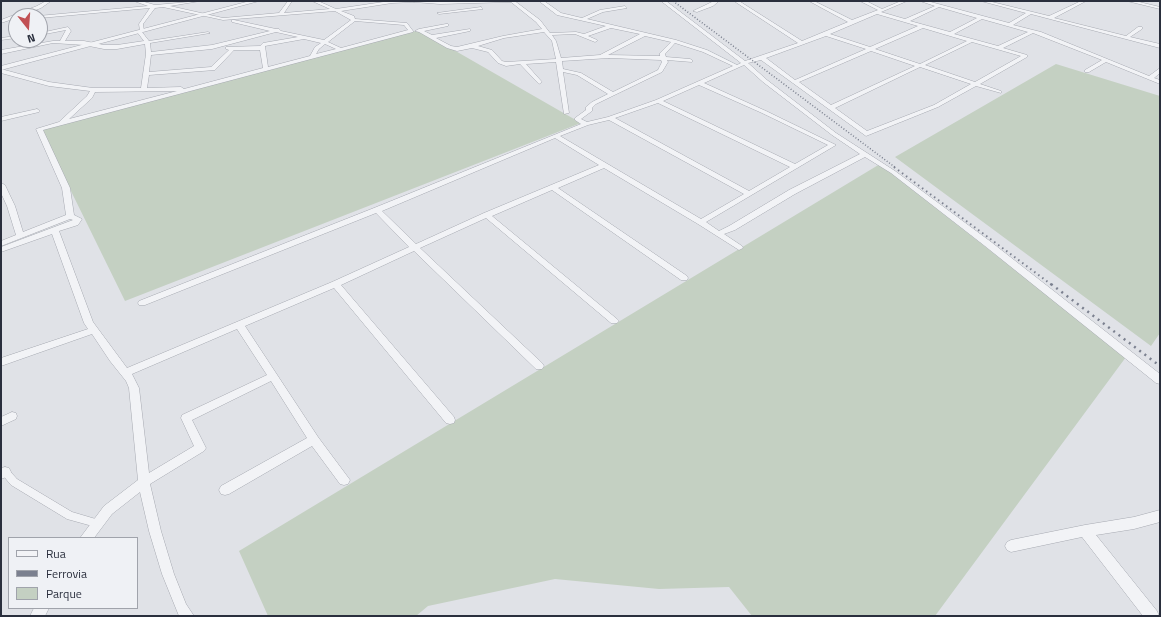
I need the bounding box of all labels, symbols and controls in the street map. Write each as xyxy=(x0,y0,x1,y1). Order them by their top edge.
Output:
north arrow xyxy=(8,8,48,48)
text: N xyxy=(25,30,37,47)
legend xyxy=(8,537,138,609)
text: Rua xyxy=(46,544,66,563)
text: Ferrovia xyxy=(46,564,87,583)
text: Parque xyxy=(46,584,82,603)

